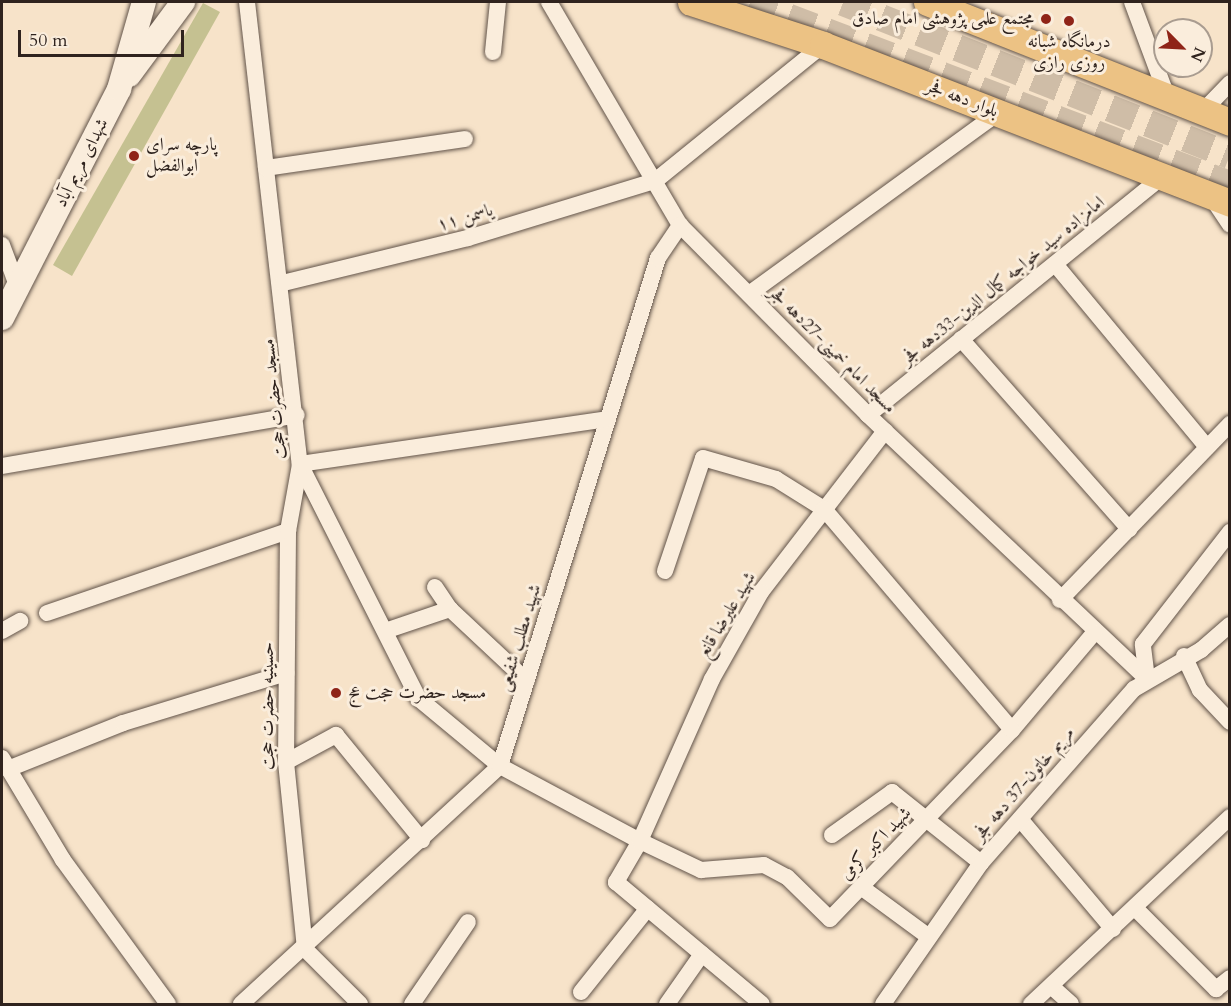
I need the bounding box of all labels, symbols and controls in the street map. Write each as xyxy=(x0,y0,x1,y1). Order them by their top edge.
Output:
place label: مجتمع علمی پژوهشی امام صادق xyxy=(852,8,1034,30)
marker: مجتمع علمی پژوهشی امام صادق xyxy=(1039,12,1053,26)
marker: درمانگاه شبانه روزی رازی xyxy=(1060,12,1078,30)
scale bar xyxy=(21,18,188,56)
north arrow xyxy=(1153,18,1213,78)
text: 50 m xyxy=(29,28,68,53)
place label: درمانگاه شبانه روزی رازی xyxy=(1027,32,1111,74)
text: N xyxy=(1185,44,1210,65)
street label: بلوار دهه فجر xyxy=(923,75,1001,123)
street label: شهدای مریم آباد xyxy=(50,115,114,211)
place label: پارچه سرای ابوالفضل xyxy=(146,135,217,178)
marker: پارچه سرای ابوالفضل xyxy=(127,149,141,163)
street label: امامزاده سید خواجه کمال الدین-33دهه فجر xyxy=(897,192,1109,370)
street label: یاسمن ۱۱ xyxy=(435,200,495,236)
street label: مسجد امام خمینی-27دهه فجر xyxy=(764,282,900,418)
street label: مسجد حضرت حجت xyxy=(258,338,292,460)
street label: شهید علیرضا قانع xyxy=(693,568,761,662)
street label: شهید مطلب شفیعی xyxy=(493,582,547,694)
street label: حسینیه حضرت حجت xyxy=(257,642,279,770)
place label: مسجد حضرت حجت عج xyxy=(348,682,486,704)
marker: مسجد حضرت حجت عج xyxy=(329,686,343,700)
street label: مریم خاتون-37 دهه فجر xyxy=(969,723,1079,845)
street label: شهید اکبر کرمی xyxy=(836,803,916,885)

